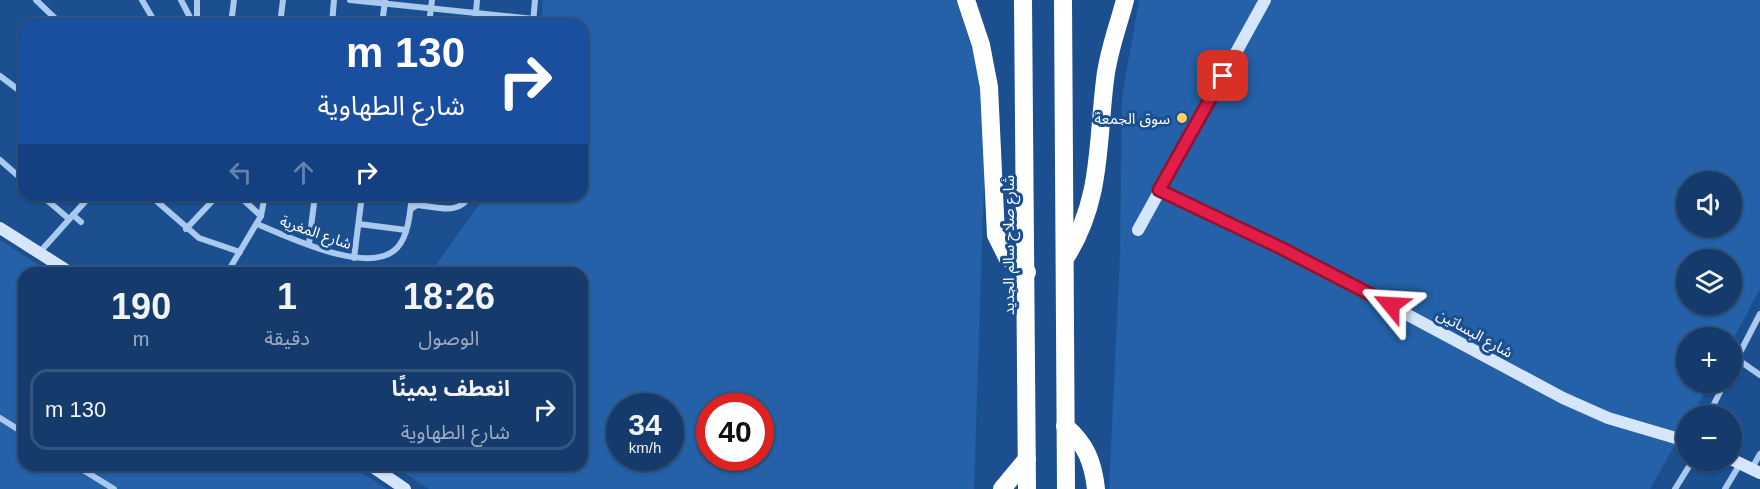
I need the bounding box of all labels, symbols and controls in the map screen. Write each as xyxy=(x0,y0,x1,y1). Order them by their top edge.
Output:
text: 130 m xyxy=(346,29,465,76)
icon: right xyxy=(486,42,564,120)
pin xyxy=(1197,50,1248,101)
icon: arrive xyxy=(1206,59,1239,92)
text: شارع الطهاوية xyxy=(317,91,465,121)
place label: سوق الجمعة xyxy=(1095,110,1170,128)
marker: سوق الجمعة xyxy=(1175,111,1189,125)
icon: left xyxy=(224,156,257,189)
icon: ahead xyxy=(287,156,320,189)
icon: right xyxy=(350,156,383,189)
map controls xyxy=(1676,171,1742,471)
button: sound xyxy=(1676,171,1742,237)
street label: شارع صلاح سالم الجديد xyxy=(1000,175,1021,315)
street label: شارع المغرية xyxy=(277,212,354,256)
button: layers xyxy=(1676,249,1742,315)
position arrow xyxy=(1359,273,1423,337)
text: 1 xyxy=(277,276,297,317)
text: 18:26 xyxy=(403,276,495,317)
text: 190 xyxy=(111,286,171,327)
street label: شارع البساتين xyxy=(1432,305,1516,364)
text: دقيقة xyxy=(264,327,310,349)
text: الوصول xyxy=(418,327,479,349)
button: + xyxy=(1676,327,1742,393)
text: m xyxy=(133,328,149,350)
text: انعطف يمينًا xyxy=(391,376,510,401)
icon: right xyxy=(528,393,561,426)
speed limit sign: 40 xyxy=(696,393,774,471)
text: 130 m xyxy=(45,397,106,422)
button: − xyxy=(1676,405,1742,471)
text: 34 xyxy=(628,408,662,441)
text: شارع الطهاوية xyxy=(401,421,510,443)
text: km/h xyxy=(629,439,661,456)

